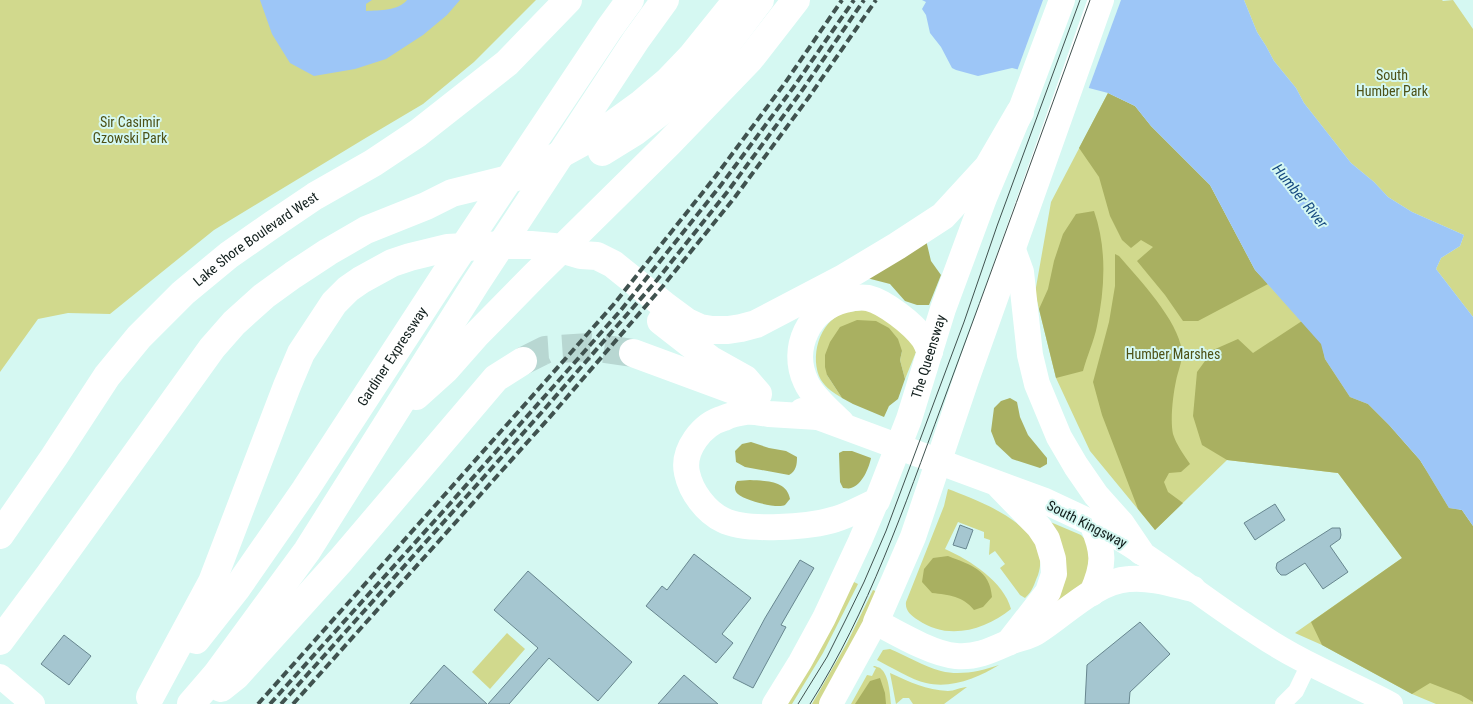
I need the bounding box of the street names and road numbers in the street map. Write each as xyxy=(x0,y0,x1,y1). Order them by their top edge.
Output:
street label: Lake Shore Boulevard West xyxy=(190,188,321,289)
street label: Gardiner Expressway xyxy=(354,304,430,409)
street label: The Queensway xyxy=(908,313,949,400)
street label: South Kingsway xyxy=(1044,497,1130,551)

